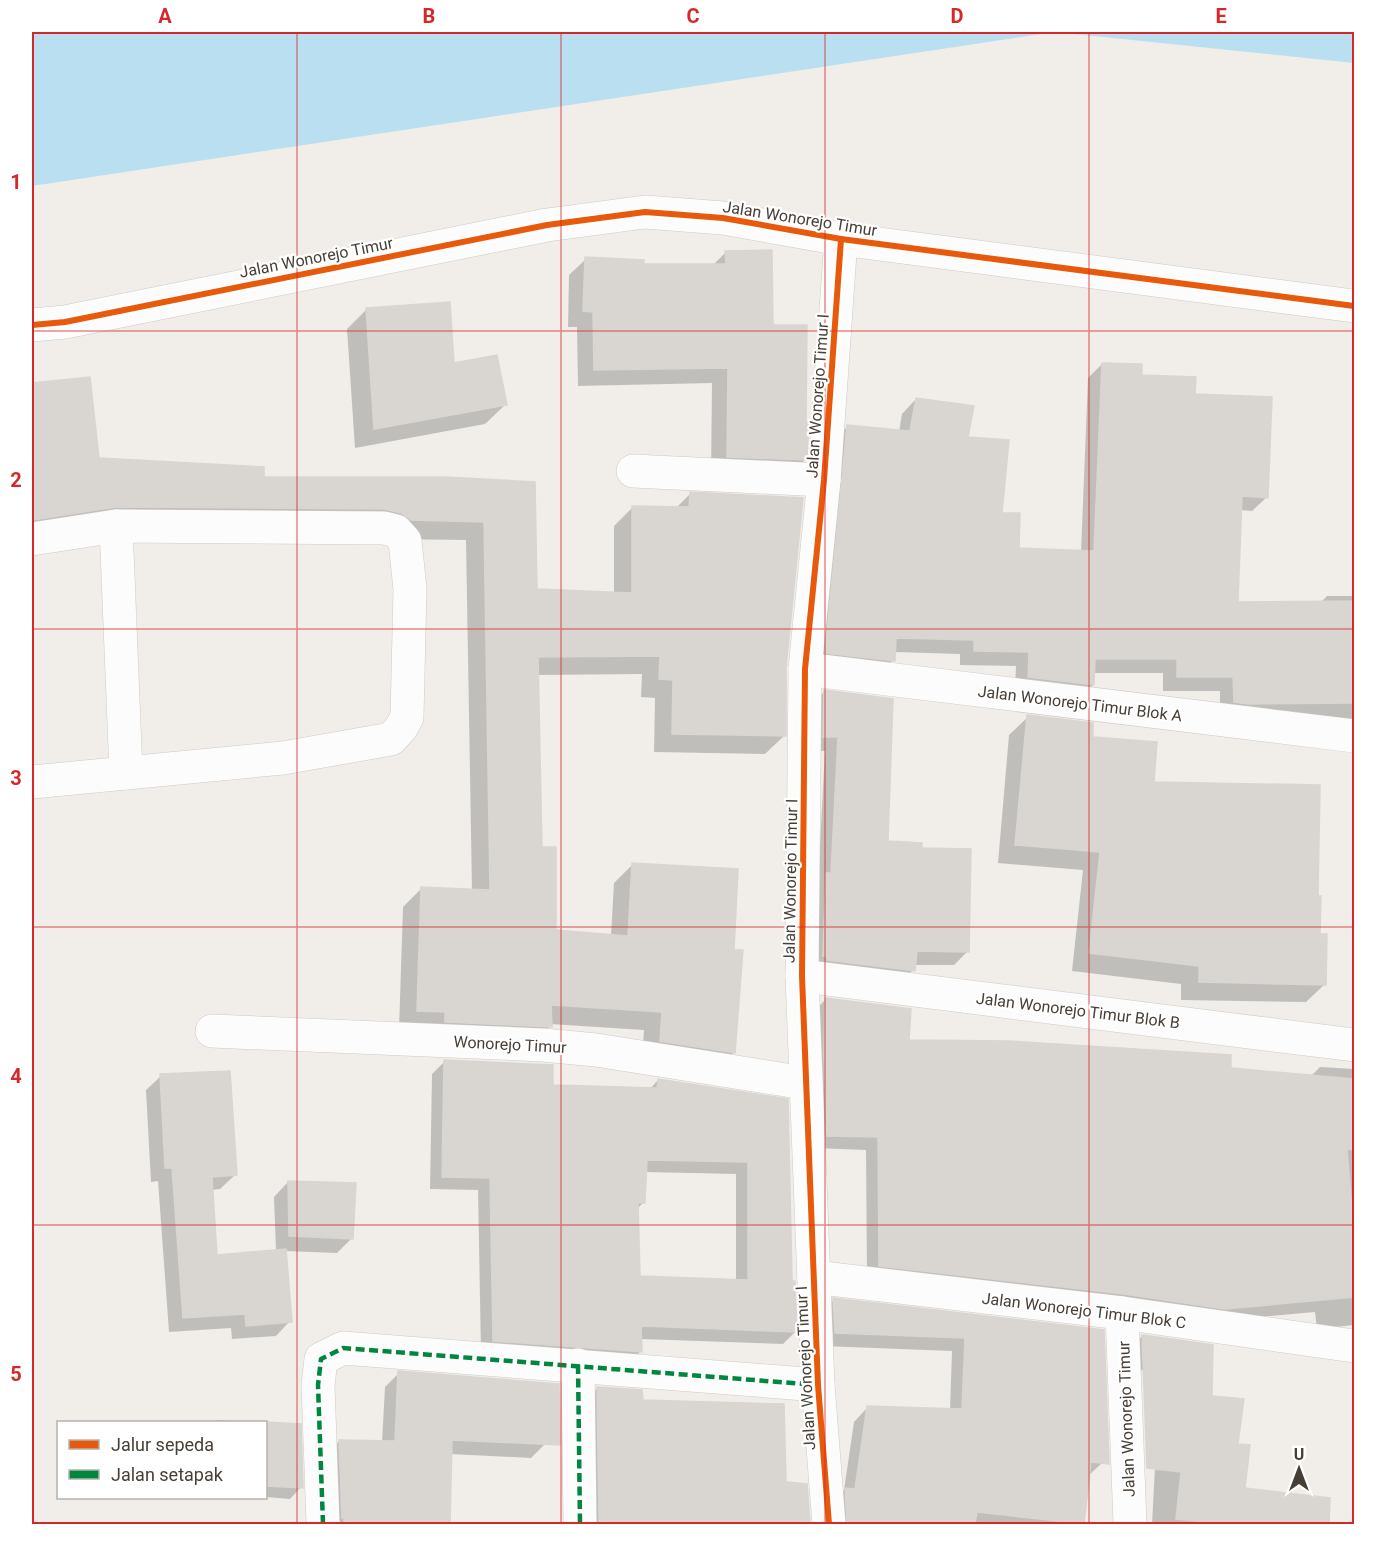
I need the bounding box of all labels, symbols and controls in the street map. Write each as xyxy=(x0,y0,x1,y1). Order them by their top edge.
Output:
text: A xyxy=(158,4,172,28)
text: B xyxy=(423,4,435,28)
text: C xyxy=(686,4,700,28)
text: D xyxy=(951,4,964,28)
text: E xyxy=(1215,4,1227,28)
text: 1 xyxy=(10,170,22,194)
street label: Jalan Wonorejo Timur xyxy=(721,197,879,240)
street label: Jalan Wonorejo Timur xyxy=(238,233,395,282)
street label: Jalan Wonorejo Timur I xyxy=(802,313,833,479)
text: 2 xyxy=(10,468,22,492)
street label: Jalan Wonorejo Timur Blok A xyxy=(977,682,1184,726)
text: 3 xyxy=(10,766,22,790)
street label: Jalan Wonorejo Timur I xyxy=(780,799,801,963)
street label: Jalan Wonorejo Timur Blok B xyxy=(975,989,1181,1032)
street label: Wonorejo Timur xyxy=(453,1032,568,1057)
text: 4 xyxy=(10,1064,22,1088)
street label: Jalan Wonorejo Timur I xyxy=(792,1285,819,1451)
street label: Jalan Wonorejo Timur Blok C xyxy=(981,1289,1187,1332)
street label: Jalan Wonorejo Timur xyxy=(1114,1340,1139,1497)
text: 5 xyxy=(10,1362,22,1386)
legend xyxy=(57,1421,267,1499)
text: Jalur sepeda xyxy=(111,1434,214,1455)
north arrow xyxy=(1269,1439,1329,1499)
text: U xyxy=(1294,1445,1304,1464)
text: Jalan setapak xyxy=(111,1464,224,1485)

